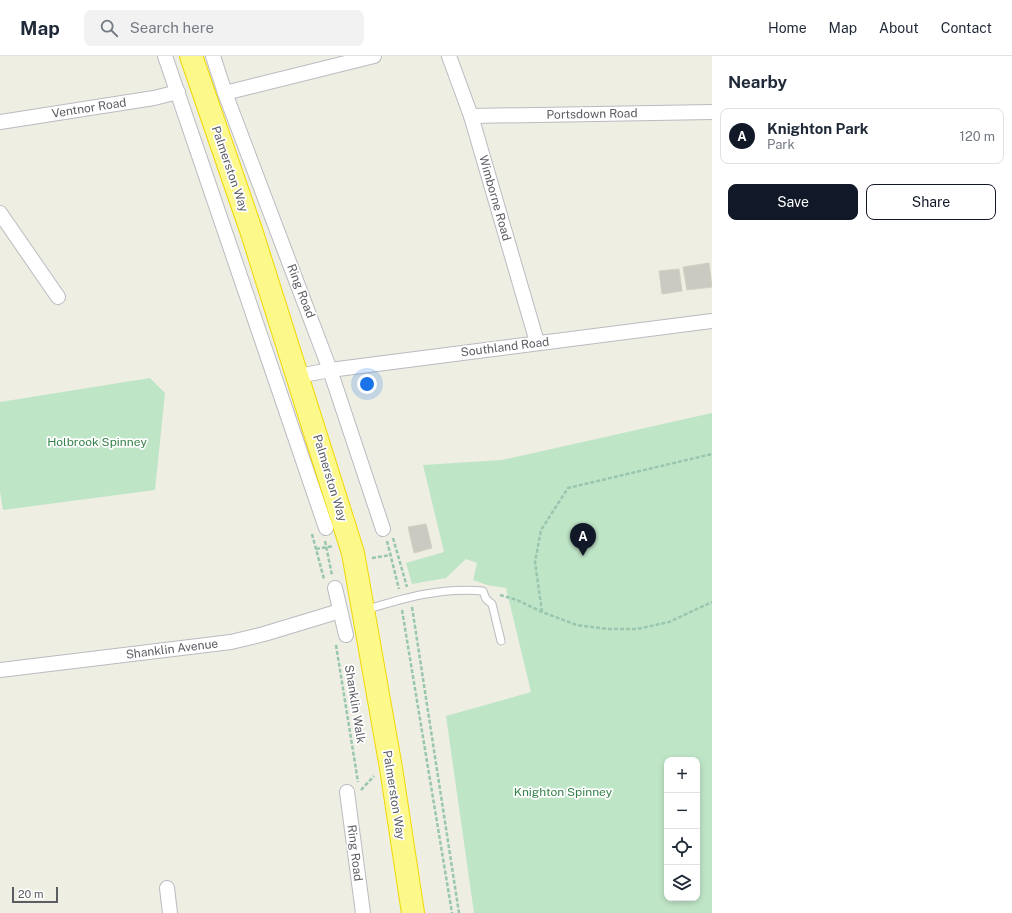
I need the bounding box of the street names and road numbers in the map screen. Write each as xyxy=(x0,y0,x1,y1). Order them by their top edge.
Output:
street label: Ventnor Road xyxy=(51,95,127,121)
street label: Portsdown Road xyxy=(546,106,638,122)
street label: Palmerston Way xyxy=(209,124,251,214)
street label: Wimborne Road xyxy=(476,154,514,242)
street label: Ring Road xyxy=(284,262,318,320)
street label: Southland Road xyxy=(460,335,550,359)
street label: Palmerston Way xyxy=(310,433,350,524)
street label: Shanklin Avenue xyxy=(125,636,219,662)
street label: Shanklin Walk xyxy=(342,664,368,745)
street label: Palmerston Way xyxy=(380,749,408,841)
street label: Ring Road xyxy=(345,824,365,882)

